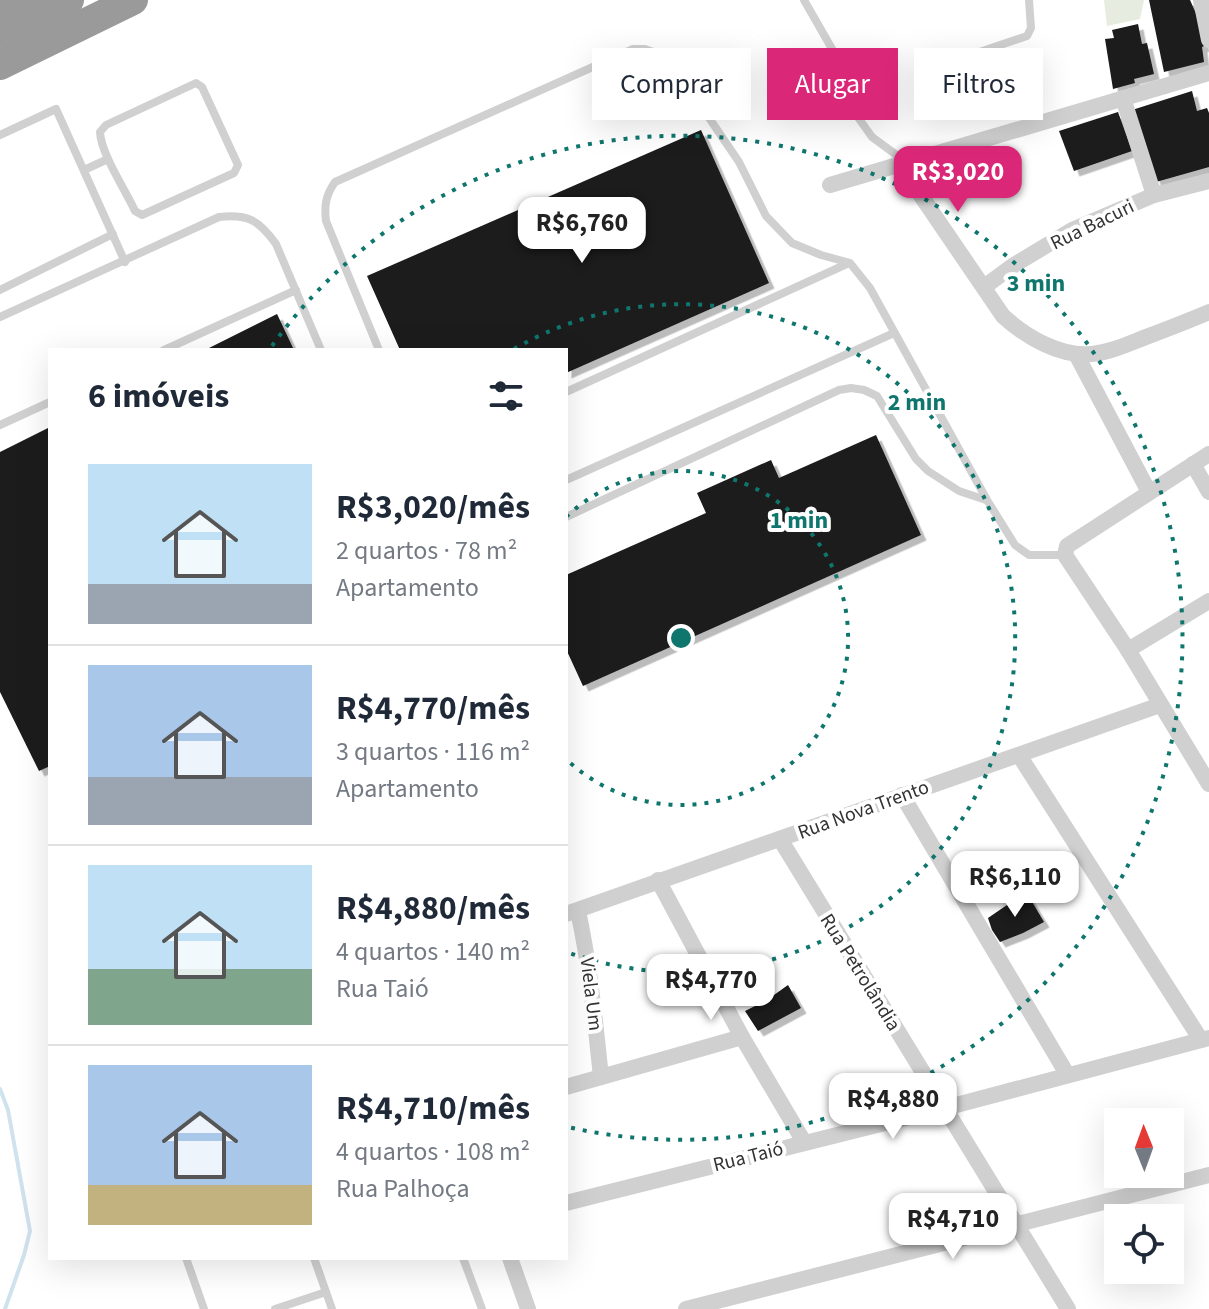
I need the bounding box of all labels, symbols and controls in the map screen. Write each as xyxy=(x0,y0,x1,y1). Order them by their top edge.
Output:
chip: Comprar xyxy=(592,48,751,120)
chip: Alugar xyxy=(767,48,898,120)
chip: Filtros xyxy=(914,48,1043,120)
pin: R$3,020 xyxy=(884,146,1032,214)
text: R$3,020 xyxy=(912,153,1004,190)
street label: Rua Bacuri xyxy=(1046,193,1139,257)
pin: R$6,760 xyxy=(508,197,656,265)
text: R$6,760 xyxy=(536,204,628,241)
text: 3 min xyxy=(1007,266,1065,301)
text: 6 imóveis xyxy=(88,372,229,421)
icon: filters xyxy=(484,374,528,418)
text: 2 min xyxy=(888,385,946,420)
text: R$3,020/mês xyxy=(336,483,530,532)
icon: home xyxy=(152,496,248,592)
text: 1 min xyxy=(770,503,828,538)
text: 2 quartos · 78 m² xyxy=(336,532,517,569)
text: Apartamento xyxy=(336,569,479,606)
centre of rings xyxy=(667,624,695,652)
text: R$4,770/mês xyxy=(336,684,530,733)
icon: home xyxy=(152,697,248,793)
text: 3 quartos · 116 m² xyxy=(336,733,530,770)
text: Apartamento xyxy=(336,770,479,807)
street label: Rua Nova Trento xyxy=(794,773,933,847)
pin: R$6,110 xyxy=(941,851,1089,919)
text: R$6,110 xyxy=(969,858,1061,895)
text: R$4,880/mês xyxy=(336,884,530,933)
icon: home xyxy=(152,897,248,993)
street label: Rua Petrolândia xyxy=(813,909,907,1037)
text: 4 quartos · 140 m² xyxy=(336,933,530,970)
pin: R$4,770 xyxy=(637,954,785,1022)
street label: Viela Um xyxy=(573,956,609,1032)
text: R$4,770 xyxy=(665,961,757,998)
text: Rua Taió xyxy=(336,970,429,1007)
pin: R$4,880 xyxy=(819,1073,967,1141)
text: R$4,880 xyxy=(847,1080,939,1117)
text: R$4,710/mês xyxy=(336,1084,530,1133)
icon: home xyxy=(152,1097,248,1193)
north arrow xyxy=(1104,1108,1184,1188)
map controls xyxy=(1104,1108,1184,1284)
text: 4 quartos · 108 m² xyxy=(336,1133,530,1170)
street label: Rua Taió xyxy=(710,1135,786,1179)
text: Rua Palhoça xyxy=(336,1170,470,1207)
pin: R$4,710 xyxy=(879,1193,1027,1261)
text: R$4,710 xyxy=(907,1200,999,1237)
button: locate xyxy=(1104,1204,1184,1284)

